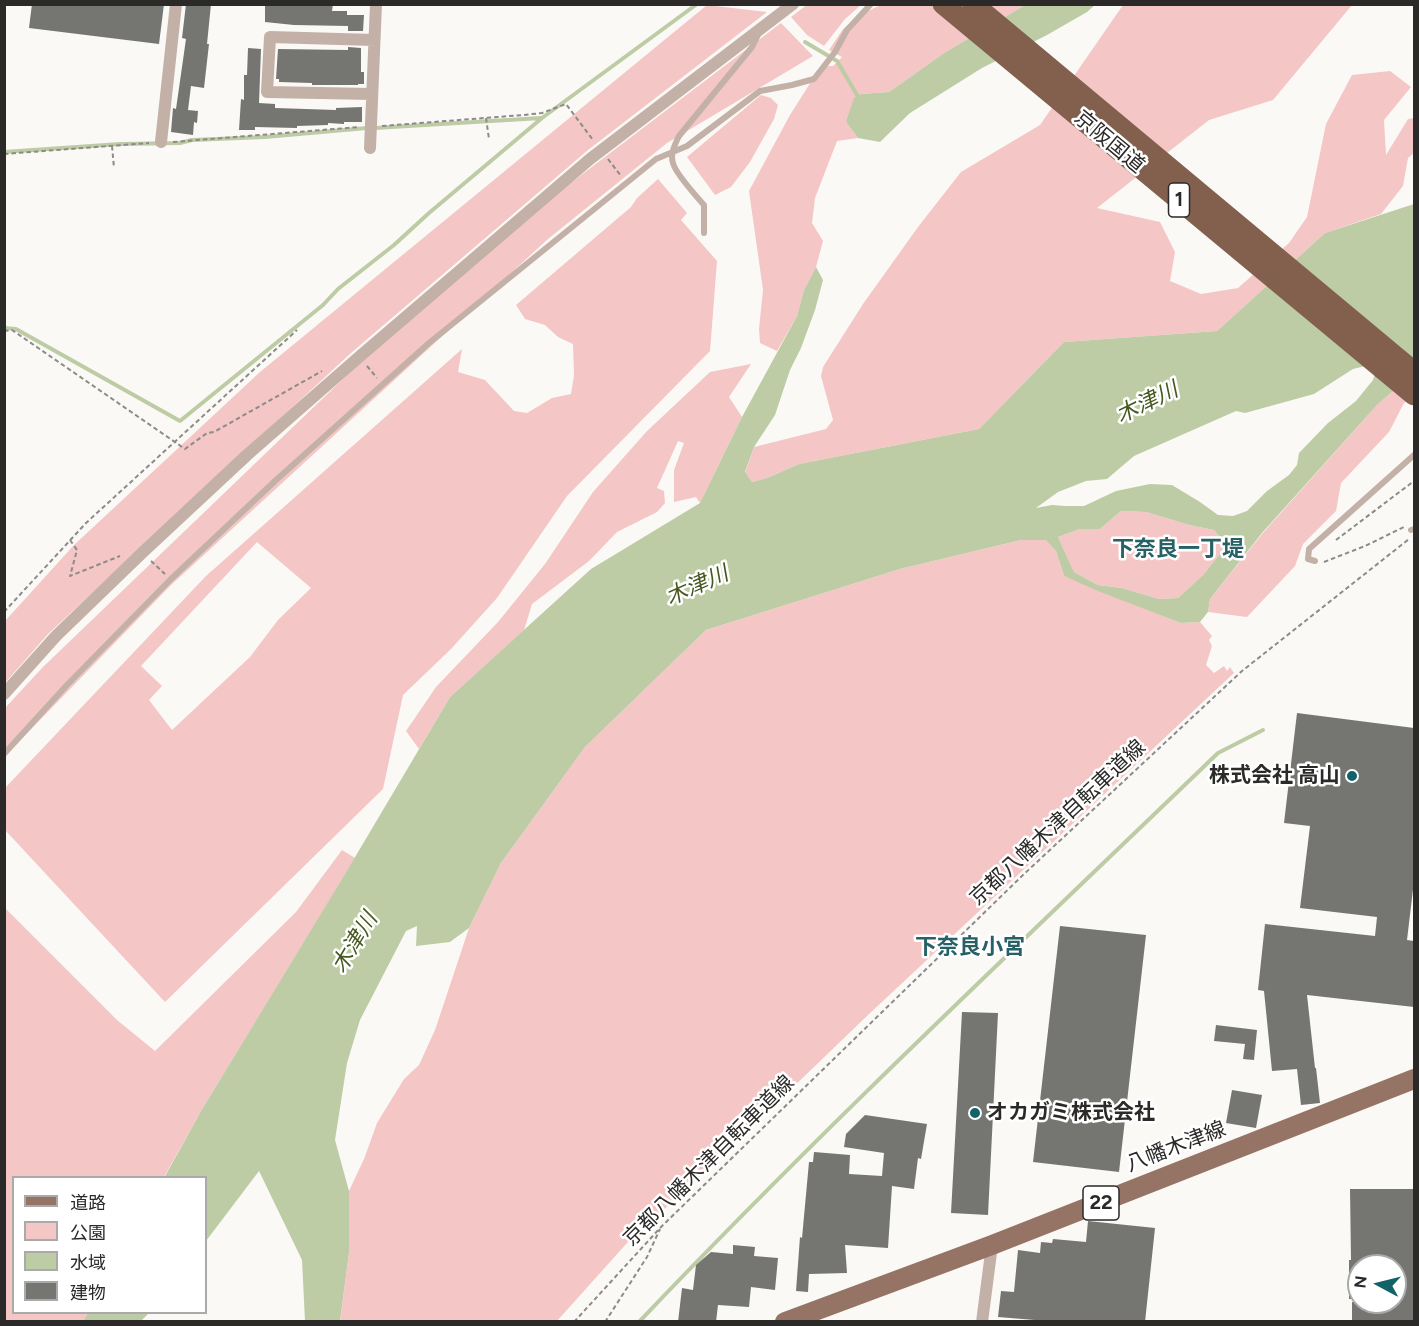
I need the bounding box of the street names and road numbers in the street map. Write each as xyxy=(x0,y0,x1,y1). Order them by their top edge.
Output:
street label: 京阪国道 xyxy=(1069,105,1149,179)
road number: 1 xyxy=(1168,183,1190,217)
street label: 京都八幡木津自転車道線 xyxy=(965,735,1151,911)
street label: 京都八幡木津自転車道線 xyxy=(618,1070,800,1252)
street label: 八幡木津線 xyxy=(1122,1116,1230,1178)
road number: 22 xyxy=(1083,1186,1119,1220)

